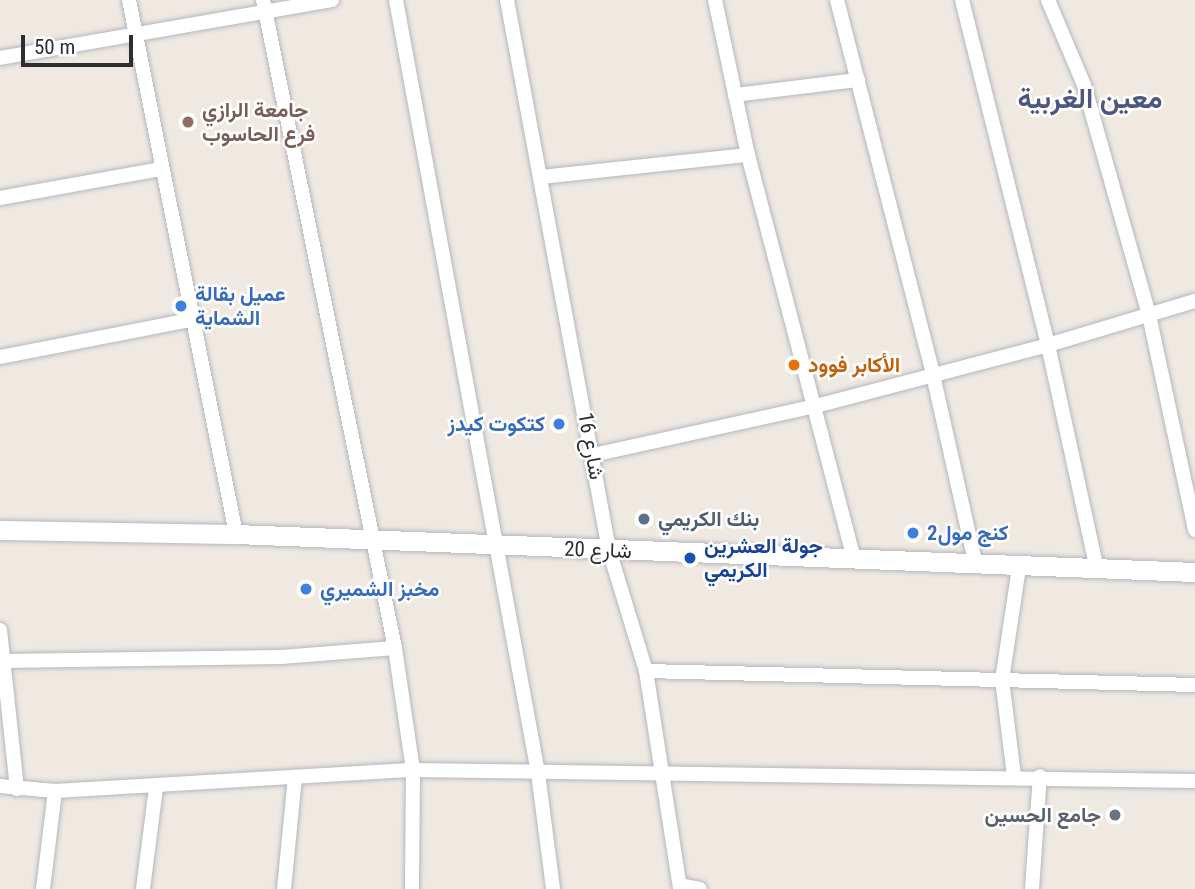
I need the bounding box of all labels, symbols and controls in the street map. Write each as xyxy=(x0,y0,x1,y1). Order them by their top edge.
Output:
scale bar xyxy=(24,21,136,65)
text: 50 m xyxy=(34,35,75,59)
district label: معين الغربية xyxy=(1018,82,1162,116)
place label: جامعة الرازي فرع الحاسوب xyxy=(202,97,315,147)
marker: جامعة الرازي فرع الحاسوب xyxy=(180,114,196,130)
place label: عميل بقالة الشماية xyxy=(195,281,286,331)
marker: عميل بقالة الشماية xyxy=(173,298,189,314)
place label: الأكابر فوود xyxy=(808,352,900,378)
marker: الأكابر فوود xyxy=(786,357,802,373)
street label: شارع 16 xyxy=(573,410,609,482)
place label: كتكوت كيدز xyxy=(447,411,545,437)
marker: كتكوت كيدز xyxy=(551,416,567,432)
place label: بنك الكريمي xyxy=(658,506,759,532)
marker: بنك الكريمي xyxy=(636,511,652,527)
place label: كنج مول2 xyxy=(927,520,1009,546)
marker: كنج مول2 xyxy=(905,525,921,541)
place label: جولة العشرين الكريمي xyxy=(704,533,823,583)
street label: شارع 20 xyxy=(564,536,632,564)
marker: جولة العشرين الكريمي xyxy=(682,550,698,566)
place label: مخبز الشميري xyxy=(320,576,440,602)
marker: مخبز الشميري xyxy=(298,581,314,597)
place label: جامع الحسين xyxy=(984,802,1101,828)
marker: جامع الحسين xyxy=(1107,807,1123,823)

